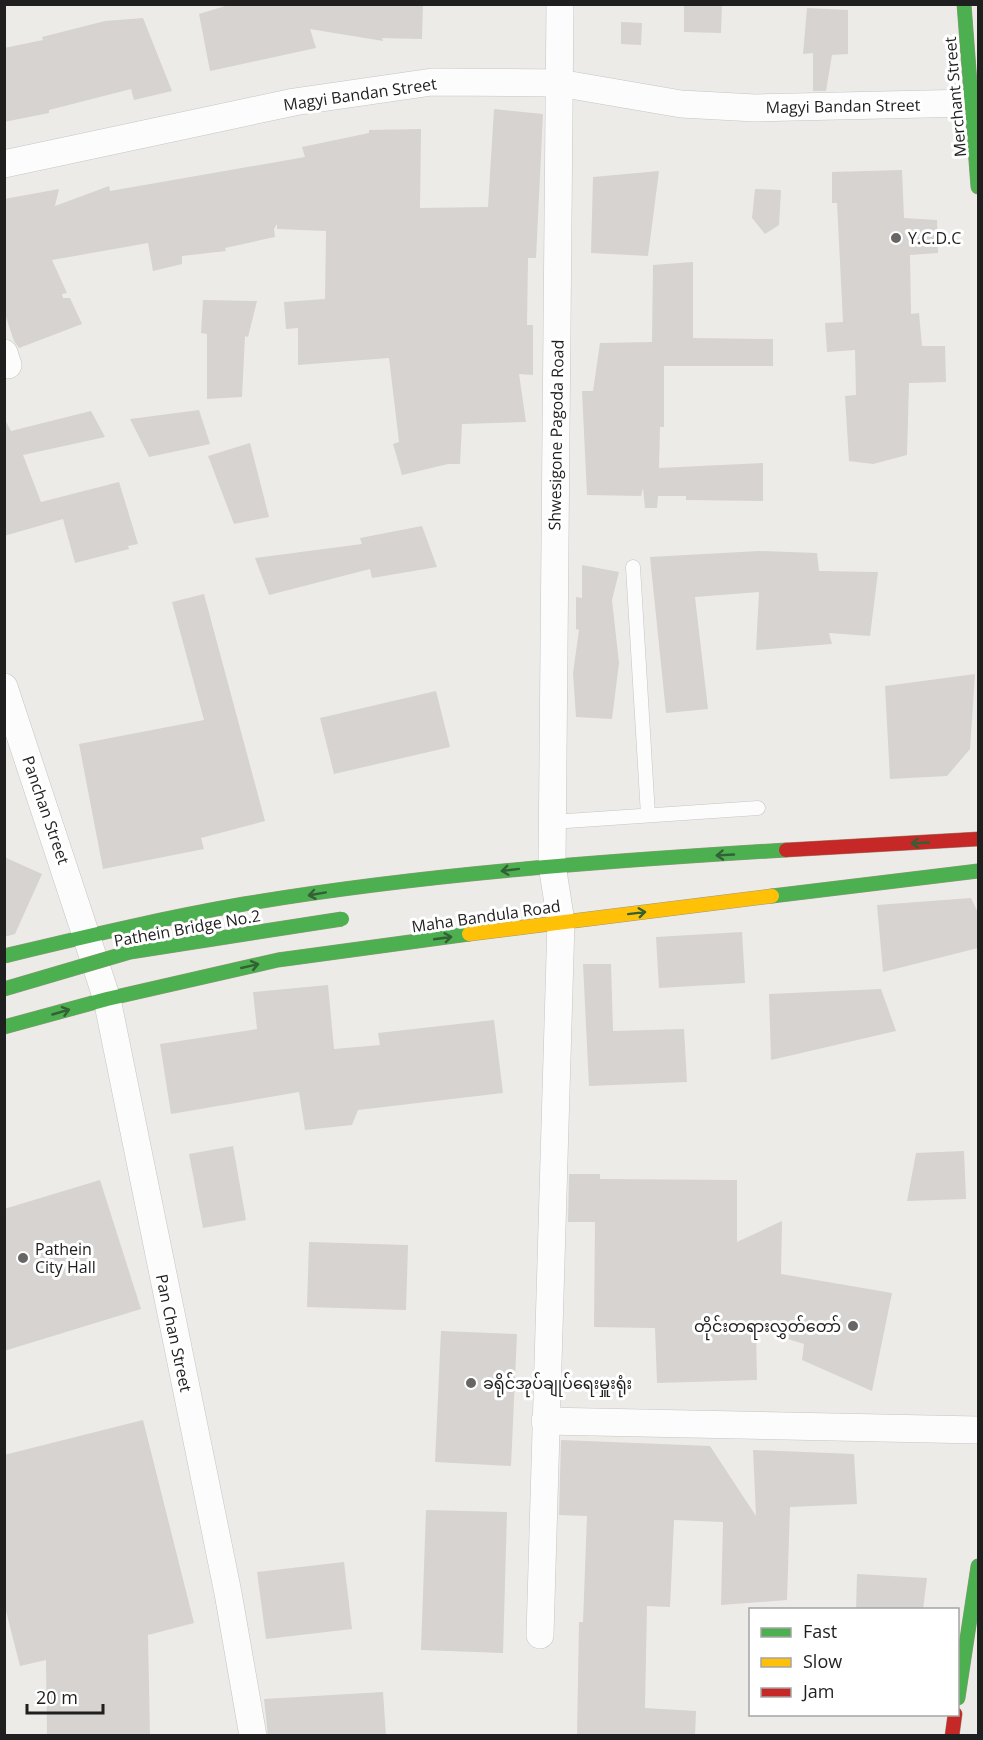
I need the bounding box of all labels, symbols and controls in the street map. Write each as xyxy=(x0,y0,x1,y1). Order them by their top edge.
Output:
street label: Merchant Street xyxy=(939,36,971,158)
street label: Magyi Bandan Street xyxy=(282,72,438,116)
street label: Magyi Bandan Street xyxy=(766,94,921,118)
place label: Y.C.D.C xyxy=(908,227,961,249)
marker: Y.C.D.C xyxy=(889,231,903,245)
street label: Shwesigone Pagoda Road xyxy=(543,339,569,531)
street label: Panchan Street xyxy=(17,753,75,867)
one-way arrow xyxy=(911,837,931,848)
one-way arrow xyxy=(716,849,736,860)
one-way arrow xyxy=(501,865,520,876)
one-way arrow xyxy=(307,888,327,899)
street label: Maha Bandula Road xyxy=(410,895,562,937)
street label: Pathein Bridge No.2 xyxy=(112,904,262,952)
one-way arrow xyxy=(626,907,646,918)
one-way arrow xyxy=(433,932,453,943)
one-way arrow xyxy=(241,960,260,972)
one-way arrow xyxy=(51,1006,70,1017)
place label: Pathein City Hall xyxy=(35,1238,96,1278)
marker: Pathein City Hall xyxy=(16,1251,30,1265)
street label: Pan Chan Street xyxy=(151,1272,197,1394)
place label: တိုင်းတရားလွှတ်တော် xyxy=(694,1315,841,1341)
marker: တိုင်းတရားလွှတ်တော် xyxy=(846,1319,860,1333)
place label: ခရိုင်အုပ်ချုပ်ရေးမှူးရုံး xyxy=(483,1372,632,1398)
marker: ခရိုင်အုပ်ချုပ်ရေးမှူးရုံး xyxy=(464,1376,478,1390)
legend xyxy=(749,1608,959,1716)
text: Fast xyxy=(803,1619,837,1643)
text: Slow xyxy=(803,1649,842,1673)
scale bar xyxy=(27,1677,104,1715)
text: Jam xyxy=(801,1679,835,1703)
text: 20 m xyxy=(36,1685,78,1709)

